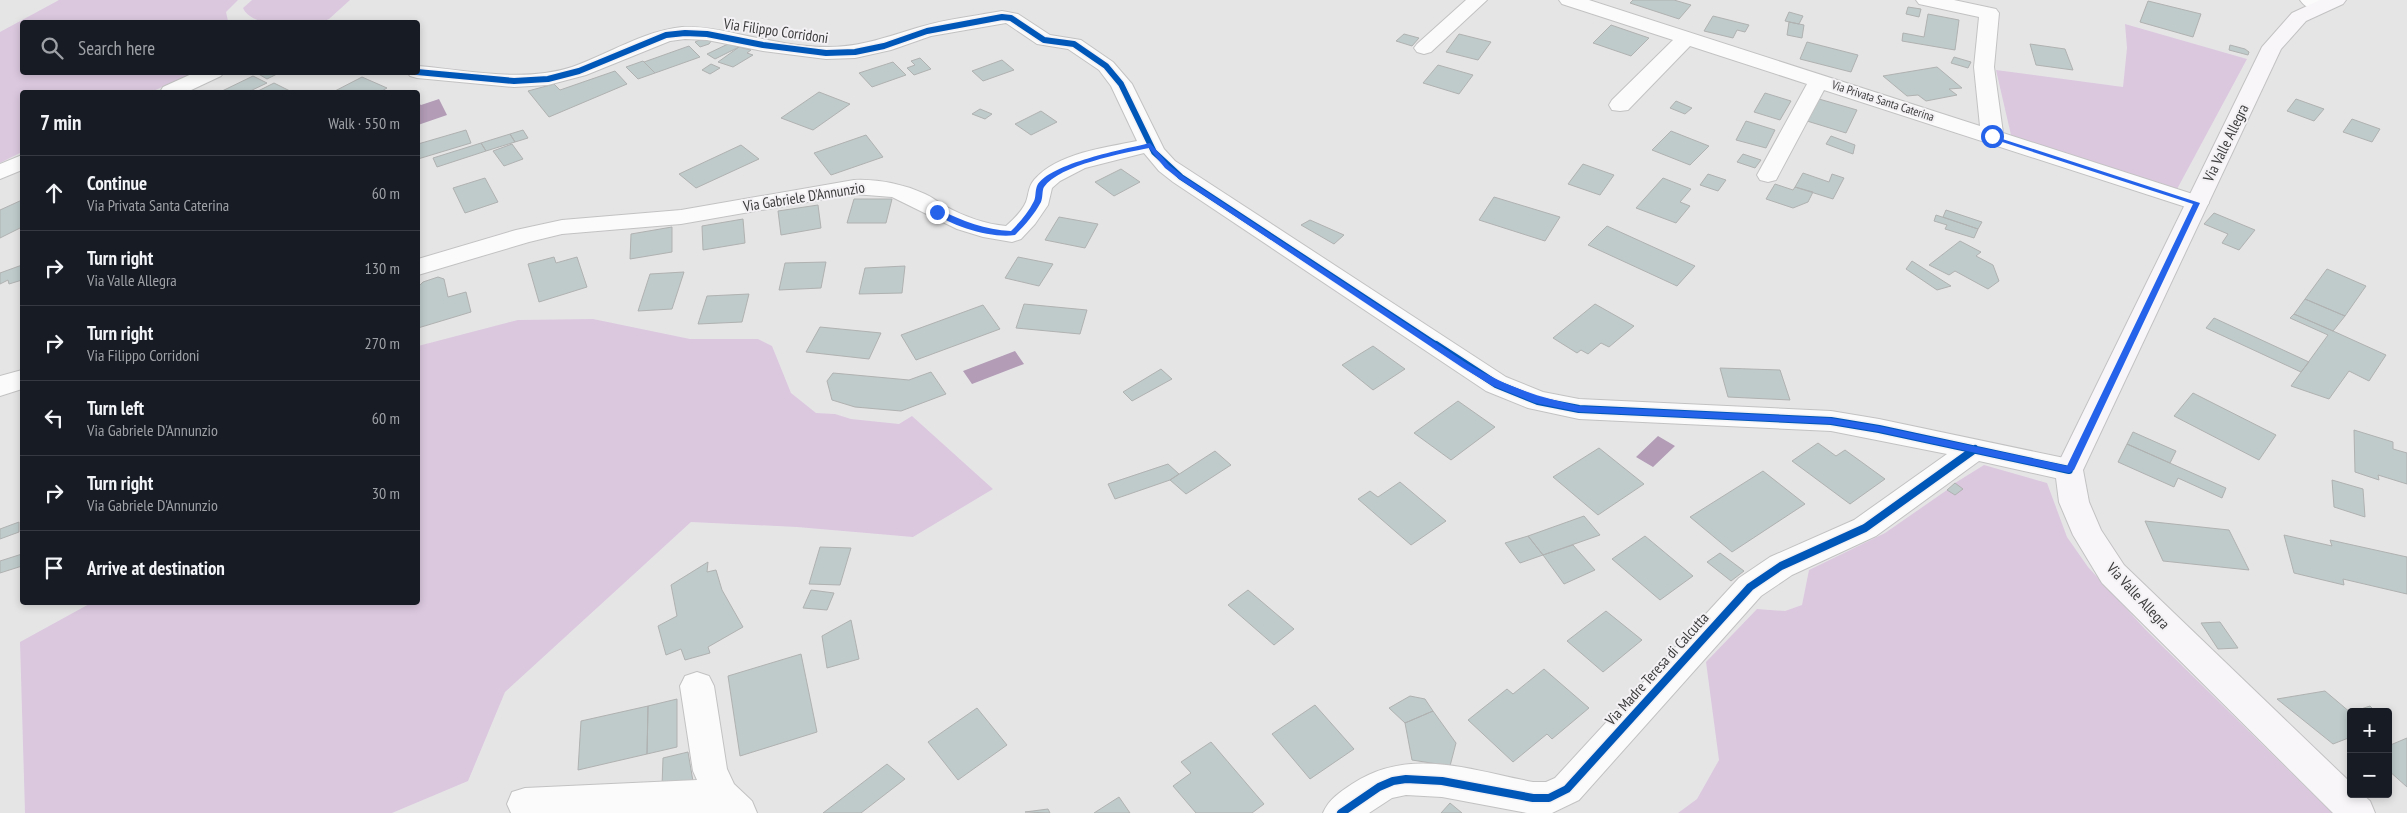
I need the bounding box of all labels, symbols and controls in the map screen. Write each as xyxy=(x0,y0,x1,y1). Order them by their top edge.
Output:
street label: Via Filippo Corridoni xyxy=(722,14,830,47)
search box xyxy=(20,20,420,75)
icon: search xyxy=(38,34,66,62)
text: Search here xyxy=(78,36,155,60)
street label: Via Privata Santa Caterina xyxy=(1829,77,1936,124)
street label: Via Valle Allegra xyxy=(2198,101,2253,186)
text: 7 min xyxy=(40,109,82,136)
text: Walk · 550 m xyxy=(328,113,400,133)
route start xyxy=(1981,125,2004,148)
text: Continue xyxy=(87,171,147,195)
street label: Via Gabriele D'Annunzio xyxy=(741,178,866,216)
icon: ahead xyxy=(40,179,68,207)
text: 60 m xyxy=(372,183,400,203)
text: Via Privata Santa Caterina xyxy=(87,195,229,215)
route end xyxy=(926,201,949,224)
text: Turn right xyxy=(87,246,153,270)
icon: right xyxy=(40,254,68,282)
text: 130 m xyxy=(365,258,400,278)
text: Via Valle Allegra xyxy=(87,270,177,290)
text: Turn right xyxy=(87,321,153,345)
icon: right xyxy=(40,329,68,357)
text: 270 m xyxy=(365,333,400,353)
text: Via Filippo Corridoni xyxy=(87,345,200,365)
text: Turn left xyxy=(87,396,144,420)
icon: left xyxy=(40,404,68,432)
text: 60 m xyxy=(372,408,400,428)
text: Via Gabriele D'Annunzio xyxy=(87,420,218,440)
text: Turn right xyxy=(87,471,153,495)
icon: right xyxy=(40,479,68,507)
text: 30 m xyxy=(372,483,400,503)
text: Via Gabriele D'Annunzio xyxy=(87,495,218,515)
icon: arrive xyxy=(40,554,68,582)
text: Arrive at destination xyxy=(87,556,225,580)
street label: Via Valle Allegra xyxy=(2102,558,2174,633)
street label: Via Madre Teresa di Calcutta xyxy=(1600,608,1712,730)
map controls xyxy=(2347,708,2392,798)
button: + xyxy=(2347,708,2392,753)
button: − xyxy=(2347,753,2392,798)

